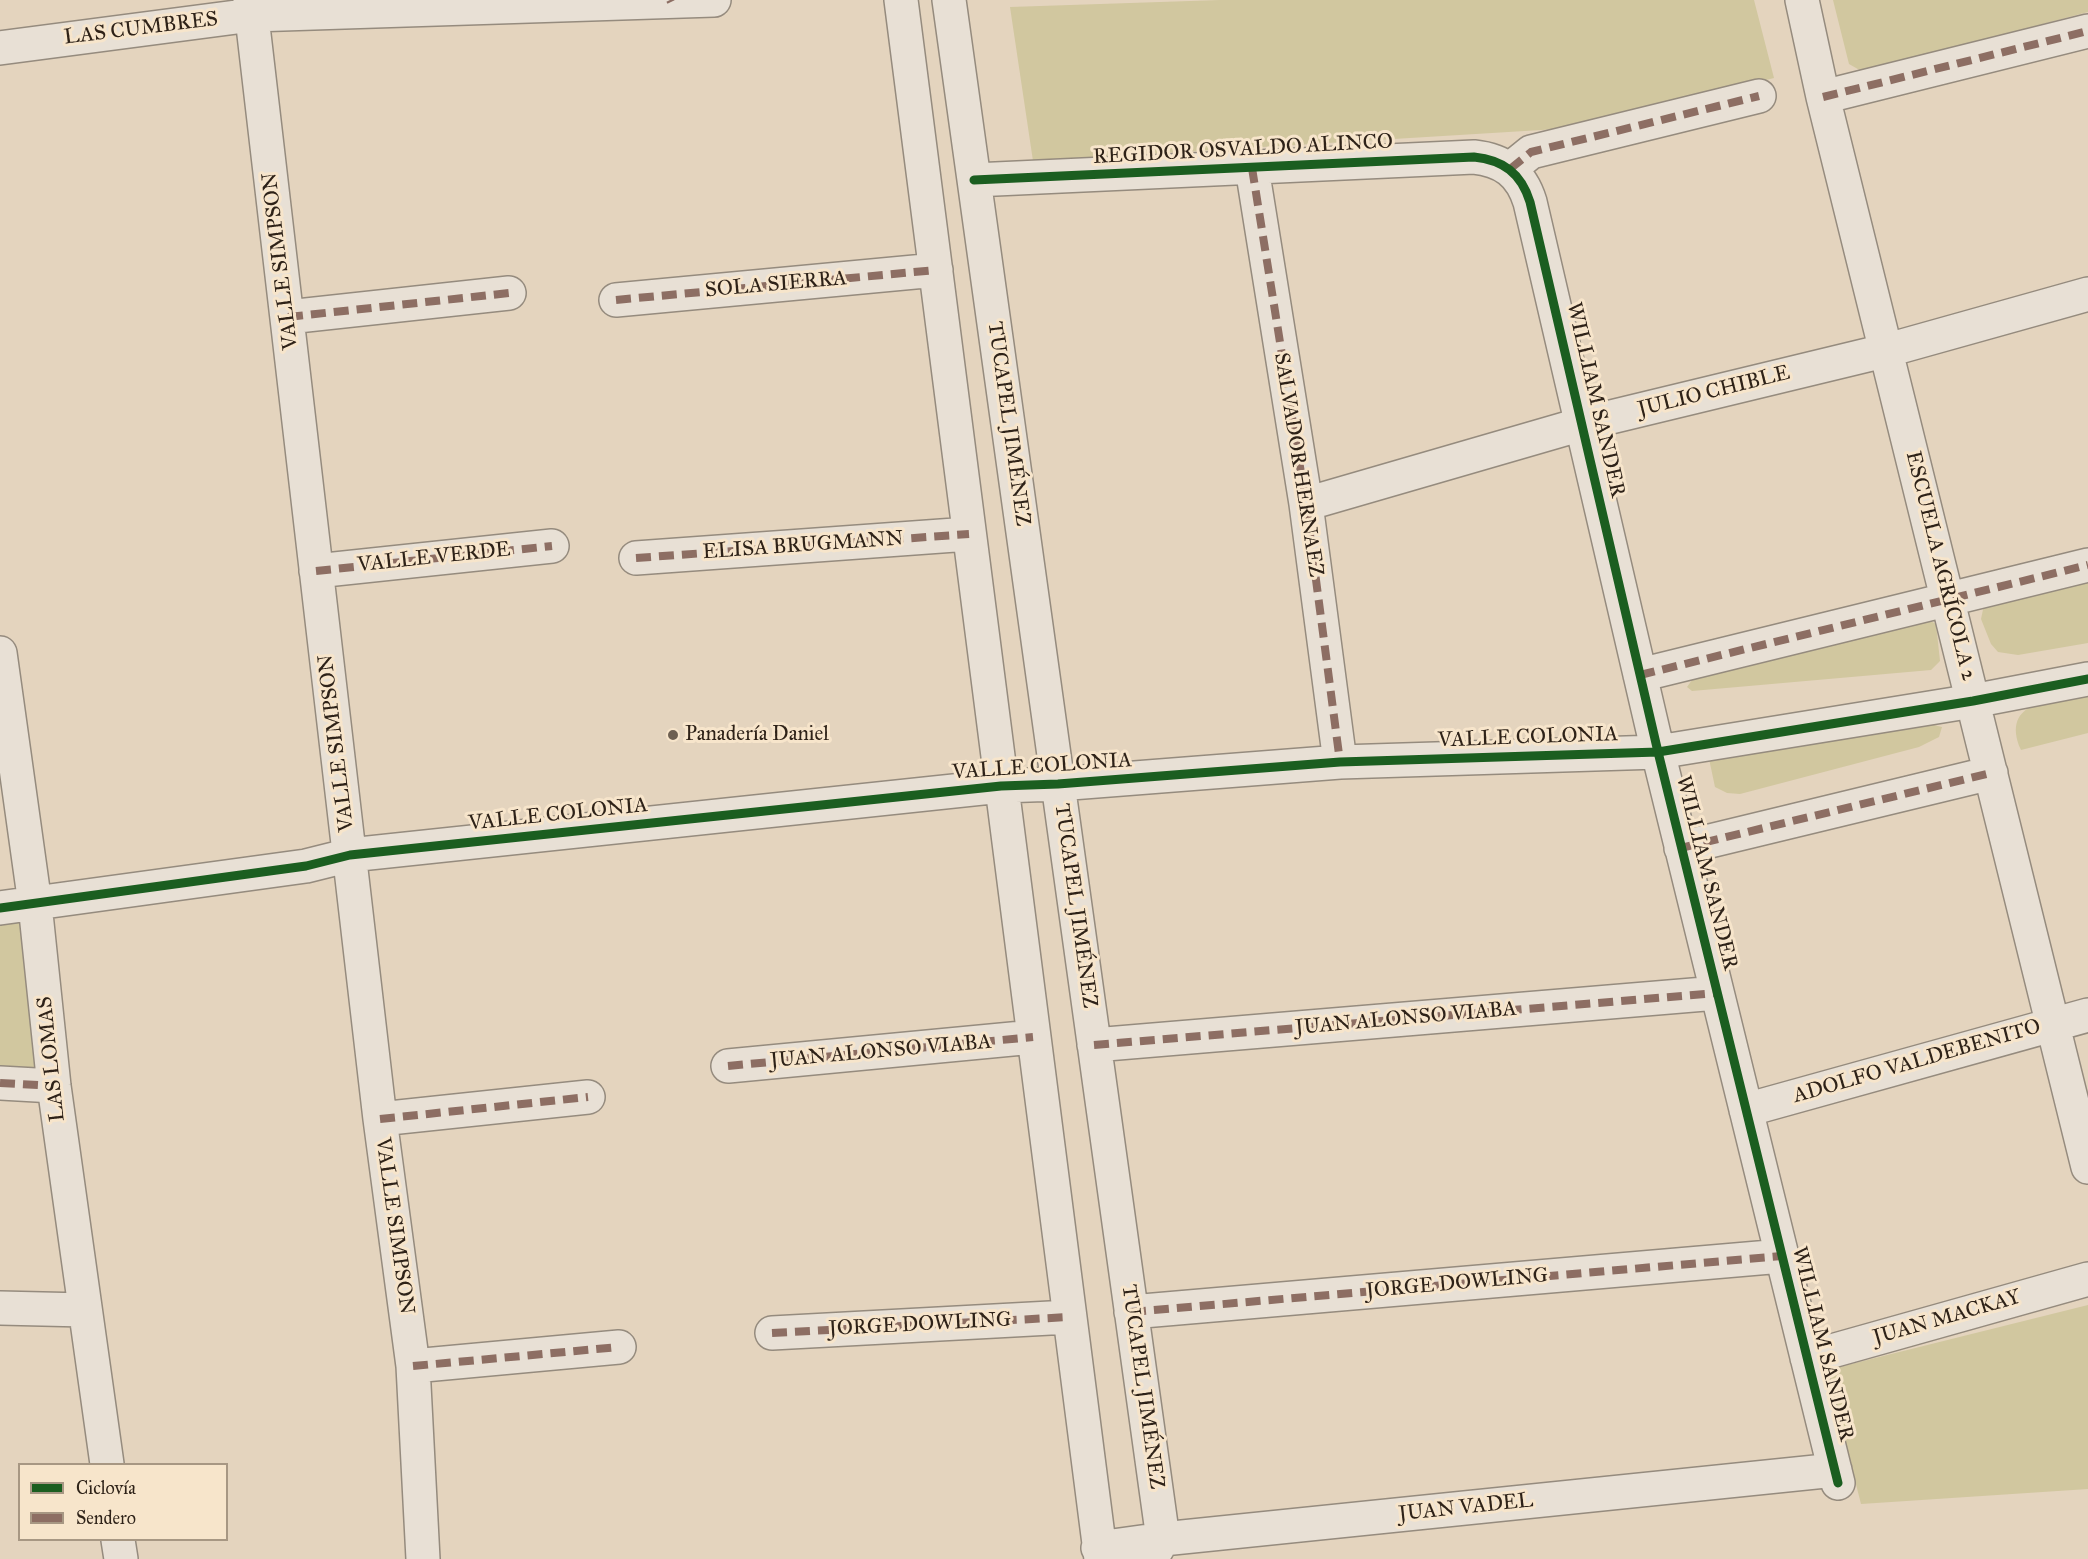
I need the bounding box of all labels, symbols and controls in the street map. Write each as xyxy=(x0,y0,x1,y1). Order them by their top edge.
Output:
street label: LAS CUMBRES xyxy=(62,7,220,51)
street label: REGIDOR OSVALDO ALINCO xyxy=(1092,130,1394,170)
street label: VALLE SIMPSON xyxy=(258,171,304,351)
street label: SOLA SIERRA xyxy=(704,266,848,304)
street label: WILLIAM SANDER xyxy=(1560,300,1630,500)
street label: TUCAPEL JIMÉNEZ xyxy=(981,320,1035,528)
street label: SALVADOR HERNAEZ xyxy=(1268,351,1328,579)
street label: JULIO CHIBLE xyxy=(1635,361,1793,423)
street label: ESCUELA AGRÍCOLA 2 xyxy=(1899,449,1981,683)
street label: ELISA BRUGMANN xyxy=(702,526,904,566)
street label: VALLE VERDE xyxy=(356,537,512,579)
street label: VALLE SIMPSON xyxy=(314,653,360,833)
place label: Panadería Daniel xyxy=(685,722,829,748)
street label: VALLE COLONIA xyxy=(1437,722,1619,754)
marker: Panadería Daniel xyxy=(666,728,680,742)
street label: VALLE COLONIA xyxy=(951,748,1133,786)
street label: WILLIAM SANDER xyxy=(1670,773,1742,973)
street label: VALLE COLONIA xyxy=(467,793,649,837)
street label: TUCAPEL JIMÉNEZ xyxy=(1048,802,1102,1010)
street label: LAS LOMAS xyxy=(33,995,71,1123)
street label: JUAN ALONSO VIABA xyxy=(1294,997,1518,1041)
street label: ADOLFO VALDEBENITO xyxy=(1790,1015,2044,1109)
street label: JUAN ALONSO VIABA xyxy=(769,1030,993,1074)
street label: VALLE SIMPSON xyxy=(369,1136,419,1316)
street label: WILLIAM SANDER xyxy=(1786,1244,1858,1444)
street label: JORGE DOWLING xyxy=(1365,1263,1549,1305)
street label: TUCAPEL JIMÉNEZ xyxy=(1115,1283,1169,1491)
street label: JUAN MACKAY xyxy=(1870,1285,2024,1351)
street label: JORGE DOWLING xyxy=(828,1308,1012,1342)
legend xyxy=(18,1463,228,1541)
text: Ciclovía xyxy=(76,1477,136,1499)
street label: JUAN VADEL xyxy=(1397,1488,1535,1528)
text: Sendero xyxy=(76,1507,136,1529)

